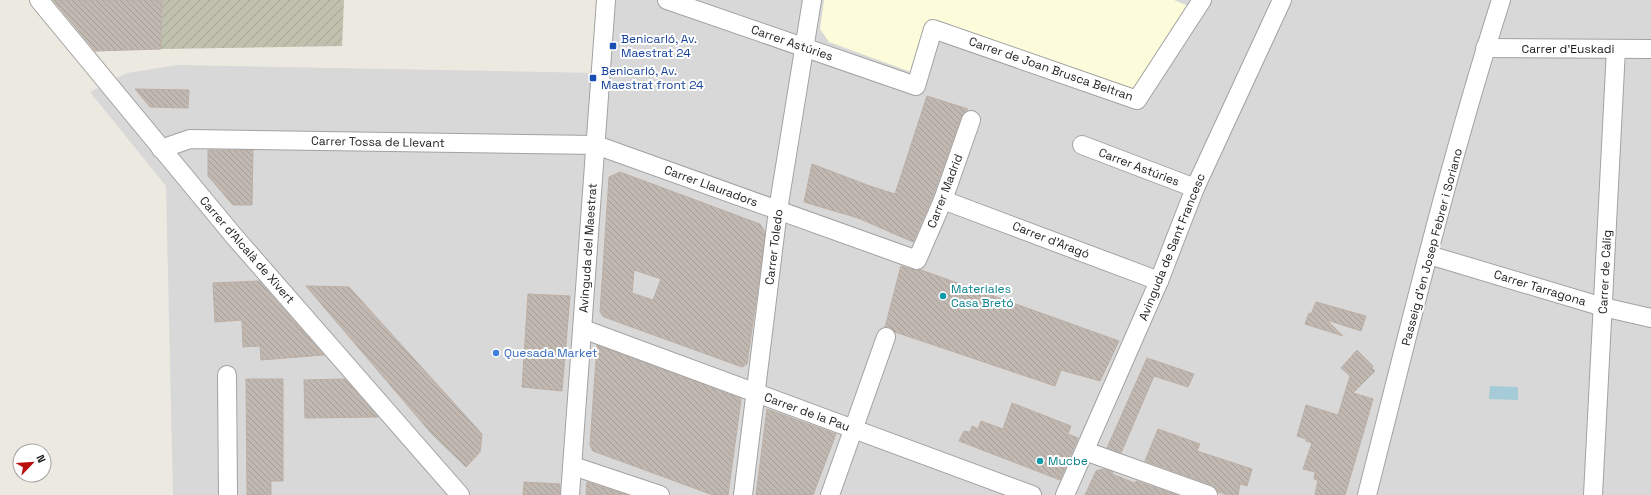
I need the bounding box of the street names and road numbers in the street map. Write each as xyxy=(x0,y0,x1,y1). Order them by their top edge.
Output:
street label: Carrer Astúries xyxy=(749,22,835,64)
street label: Carrer de Joan Brusca Beltran xyxy=(967,33,1135,105)
street label: Carrer d'Euskadi xyxy=(1521,41,1615,57)
street label: Carrer Tossa de Llevant xyxy=(311,133,445,151)
street label: Carrer Astúries xyxy=(1096,144,1182,190)
street label: Passeig d'en Josep Febrer i Soriano xyxy=(1398,146,1466,348)
street label: Carrer Madrid xyxy=(924,152,966,230)
street label: Carrer Llauradors xyxy=(662,162,760,210)
street label: Avinguda de Sant Francesc xyxy=(1135,171,1209,323)
street label: Avinguda del Maestrat xyxy=(575,183,601,313)
street label: Carrer d'Alcalà de Xivert xyxy=(196,193,298,307)
street label: Carrer Toledo xyxy=(761,208,787,286)
street label: Carrer d'Aragó xyxy=(1010,218,1092,262)
street label: Carrer de Càlig xyxy=(1595,230,1615,314)
street label: Carrer Tarragona xyxy=(1492,266,1588,310)
street label: Carrer de la Pau xyxy=(762,389,852,435)

